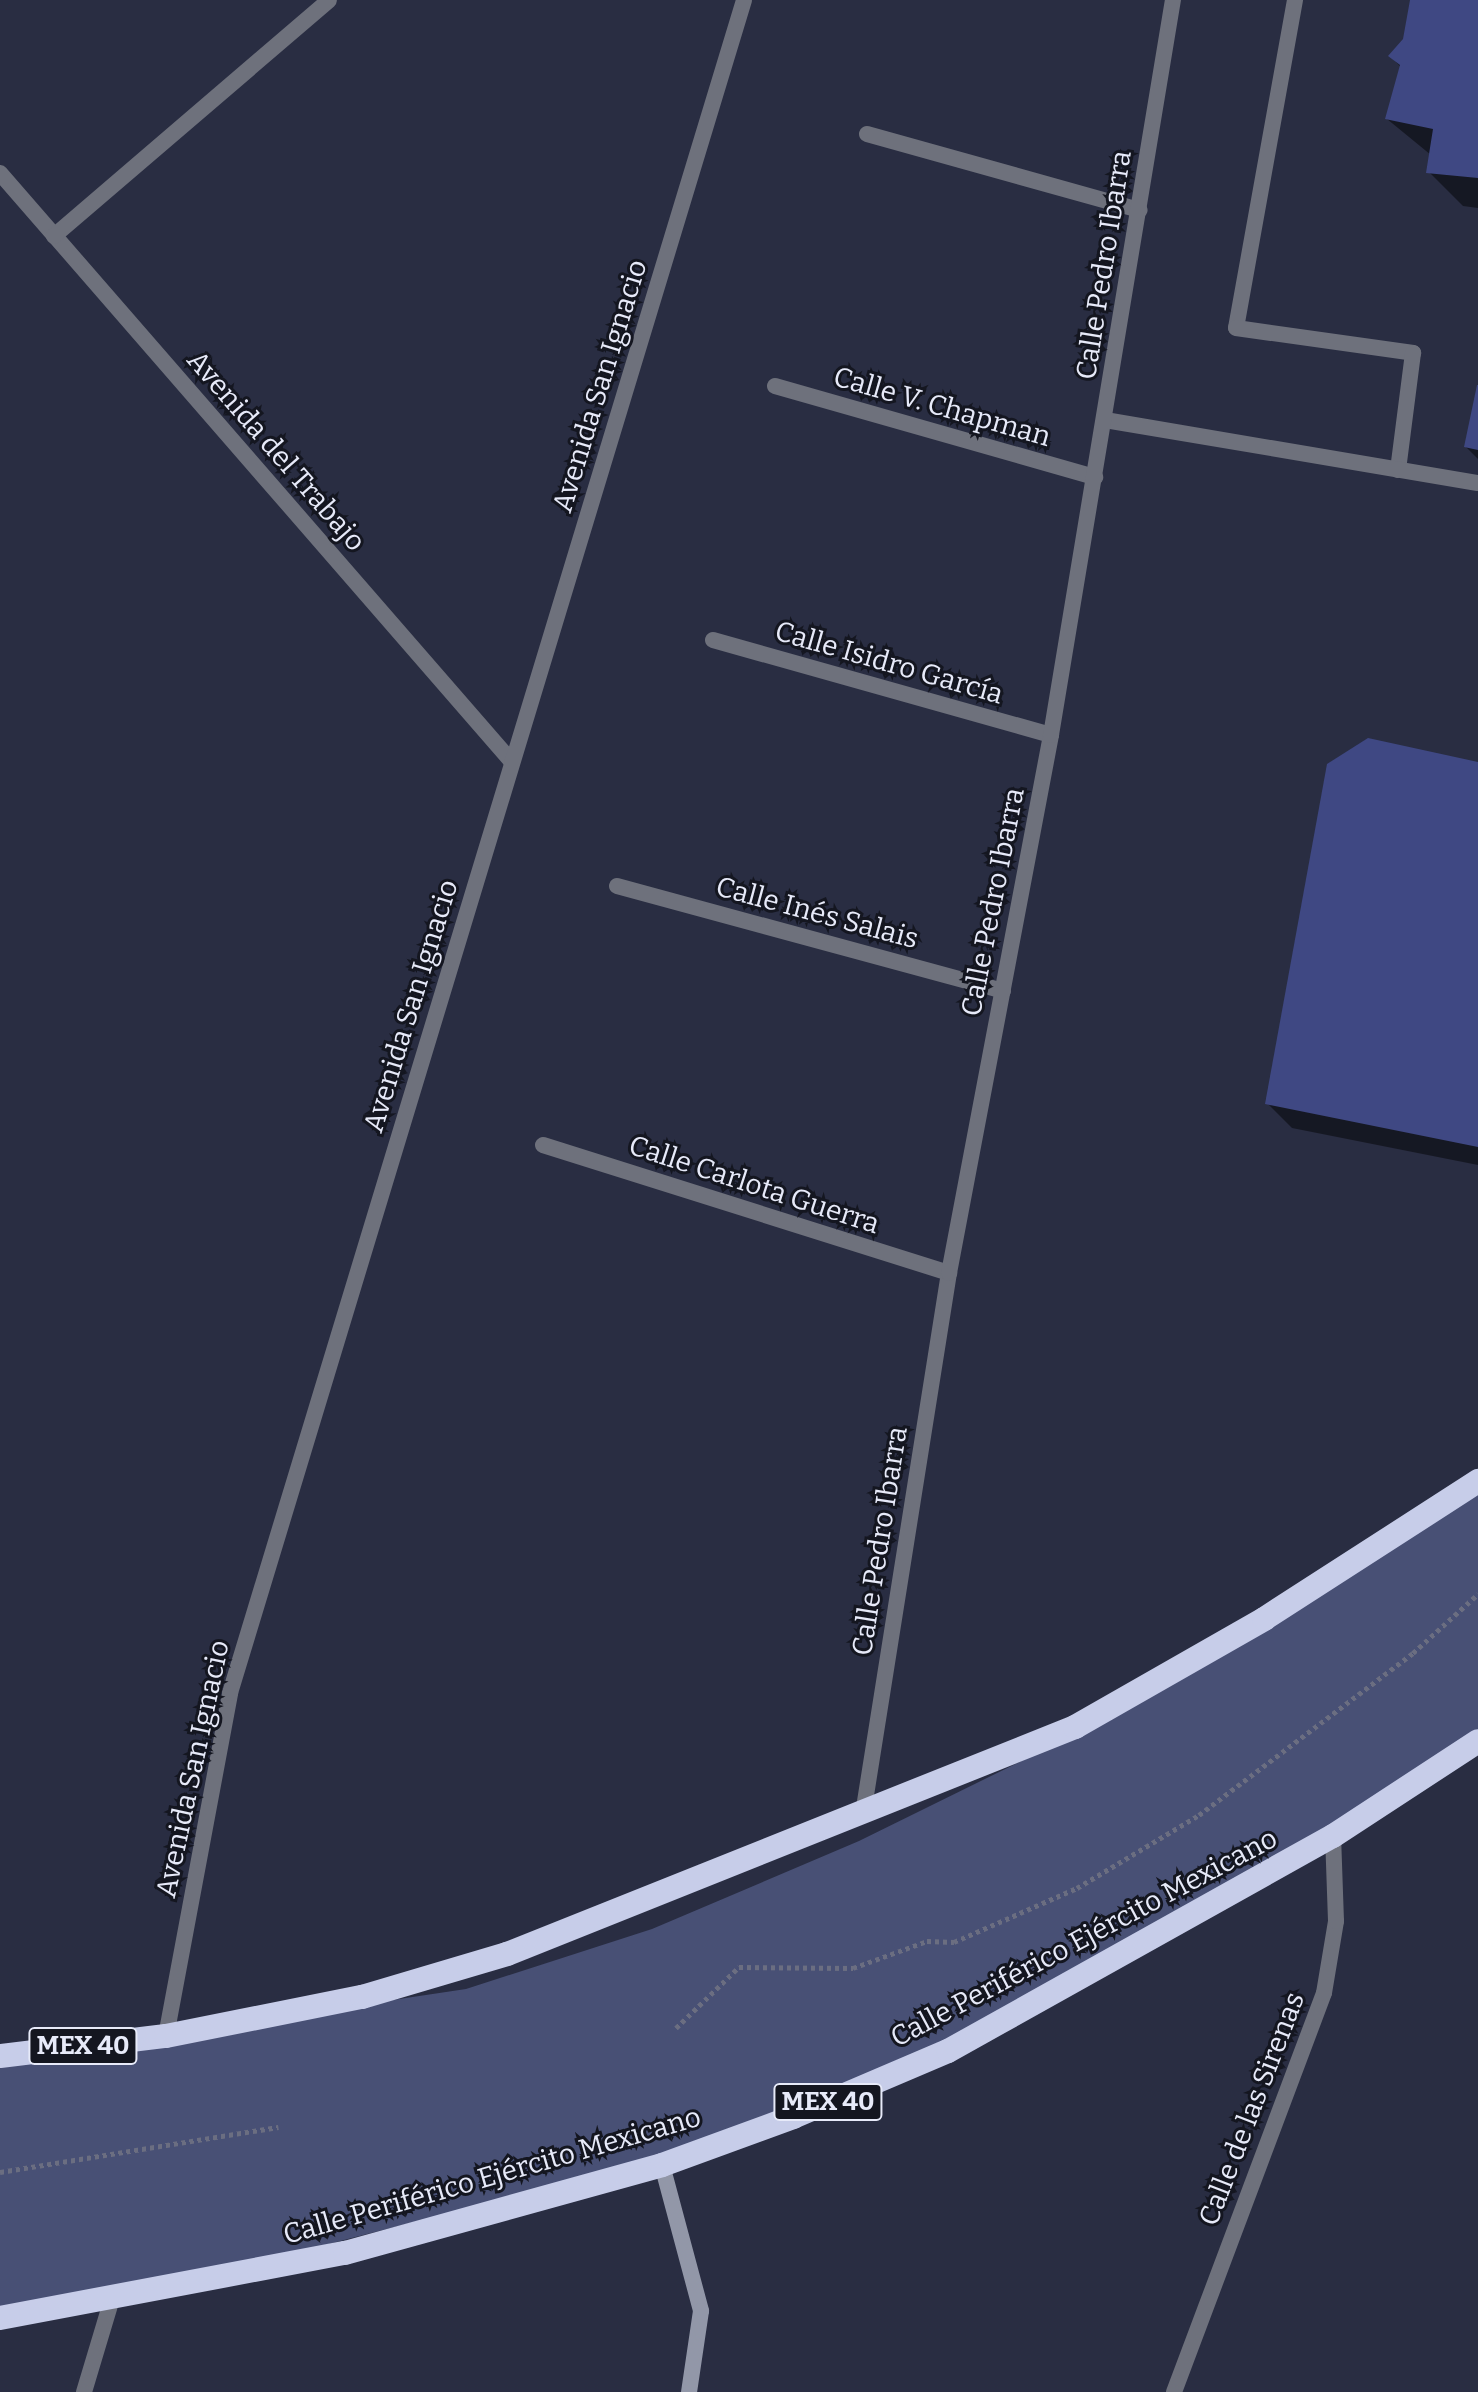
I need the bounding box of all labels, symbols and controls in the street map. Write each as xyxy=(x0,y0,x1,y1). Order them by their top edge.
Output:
street label: Calle Pedro Ibarra xyxy=(1069,148,1139,382)
street label: Avenida San Ignacio xyxy=(546,256,654,516)
street label: Avenida del Trabajo xyxy=(180,344,372,558)
street label: Calle V. Chapman xyxy=(830,360,1054,454)
street label: Calle Isidro García xyxy=(771,614,1007,712)
street label: Calle Pedro Ibarra xyxy=(954,785,1032,1019)
street label: Calle Inés Salais xyxy=(712,870,922,956)
street label: Avenida San Ignacio xyxy=(357,876,465,1136)
street label: Calle Carlota Guerra xyxy=(625,1129,883,1241)
street label: Calle Pedro Ibarra xyxy=(845,1424,915,1658)
street label: Avenida San Ignacio xyxy=(149,1637,237,1901)
street label: Calle Periférico Ejército Mexicano xyxy=(885,1822,1283,2054)
street label: Calle de las Sirenas xyxy=(1192,1988,1312,2230)
road number: MEX 40 xyxy=(27,2024,139,2068)
road number: MEX 40 xyxy=(772,2080,884,2124)
street label: Calle Periférico Ejército Mexicano xyxy=(279,2100,705,2252)

